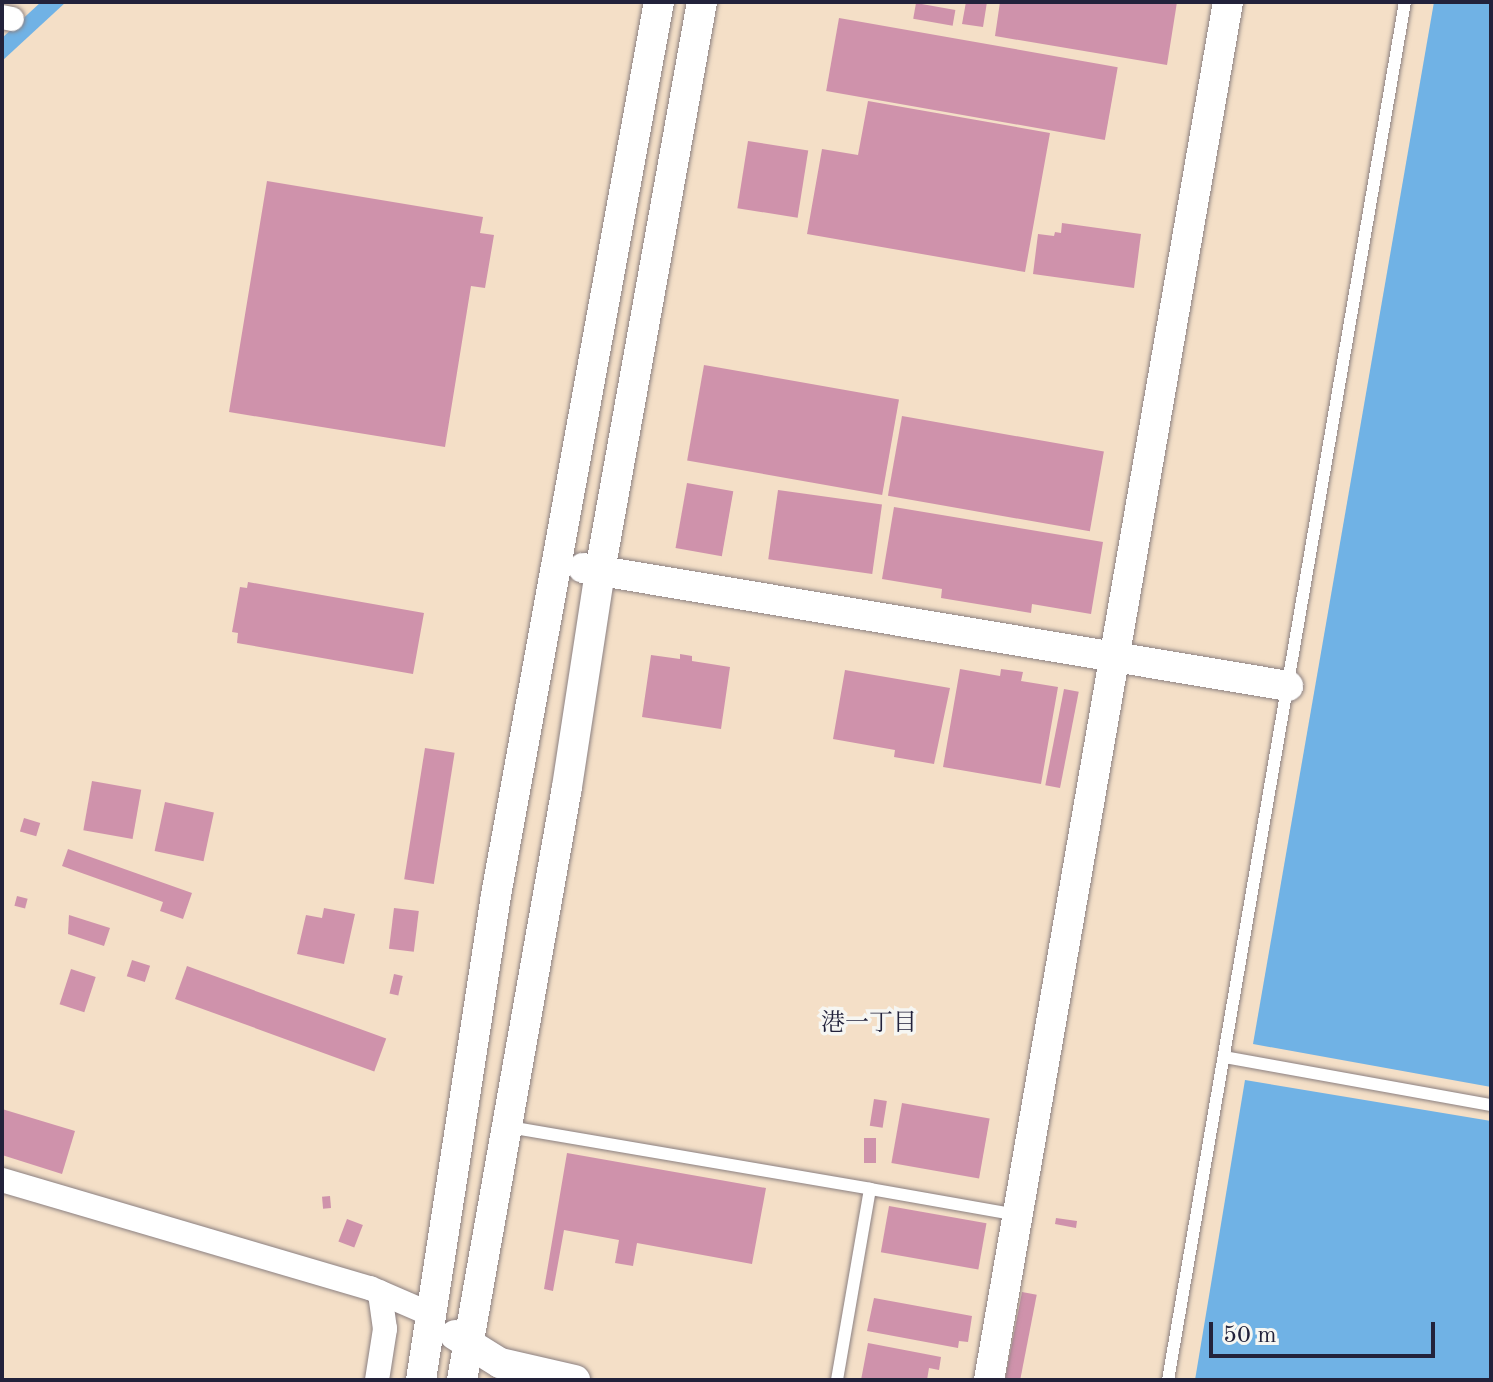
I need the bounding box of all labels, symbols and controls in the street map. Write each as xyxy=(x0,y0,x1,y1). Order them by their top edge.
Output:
district label: 港一丁目 xyxy=(821,1011,917,1039)
scale bar xyxy=(1213,1306,1439,1356)
text: 50 m xyxy=(1223,1324,1277,1348)

